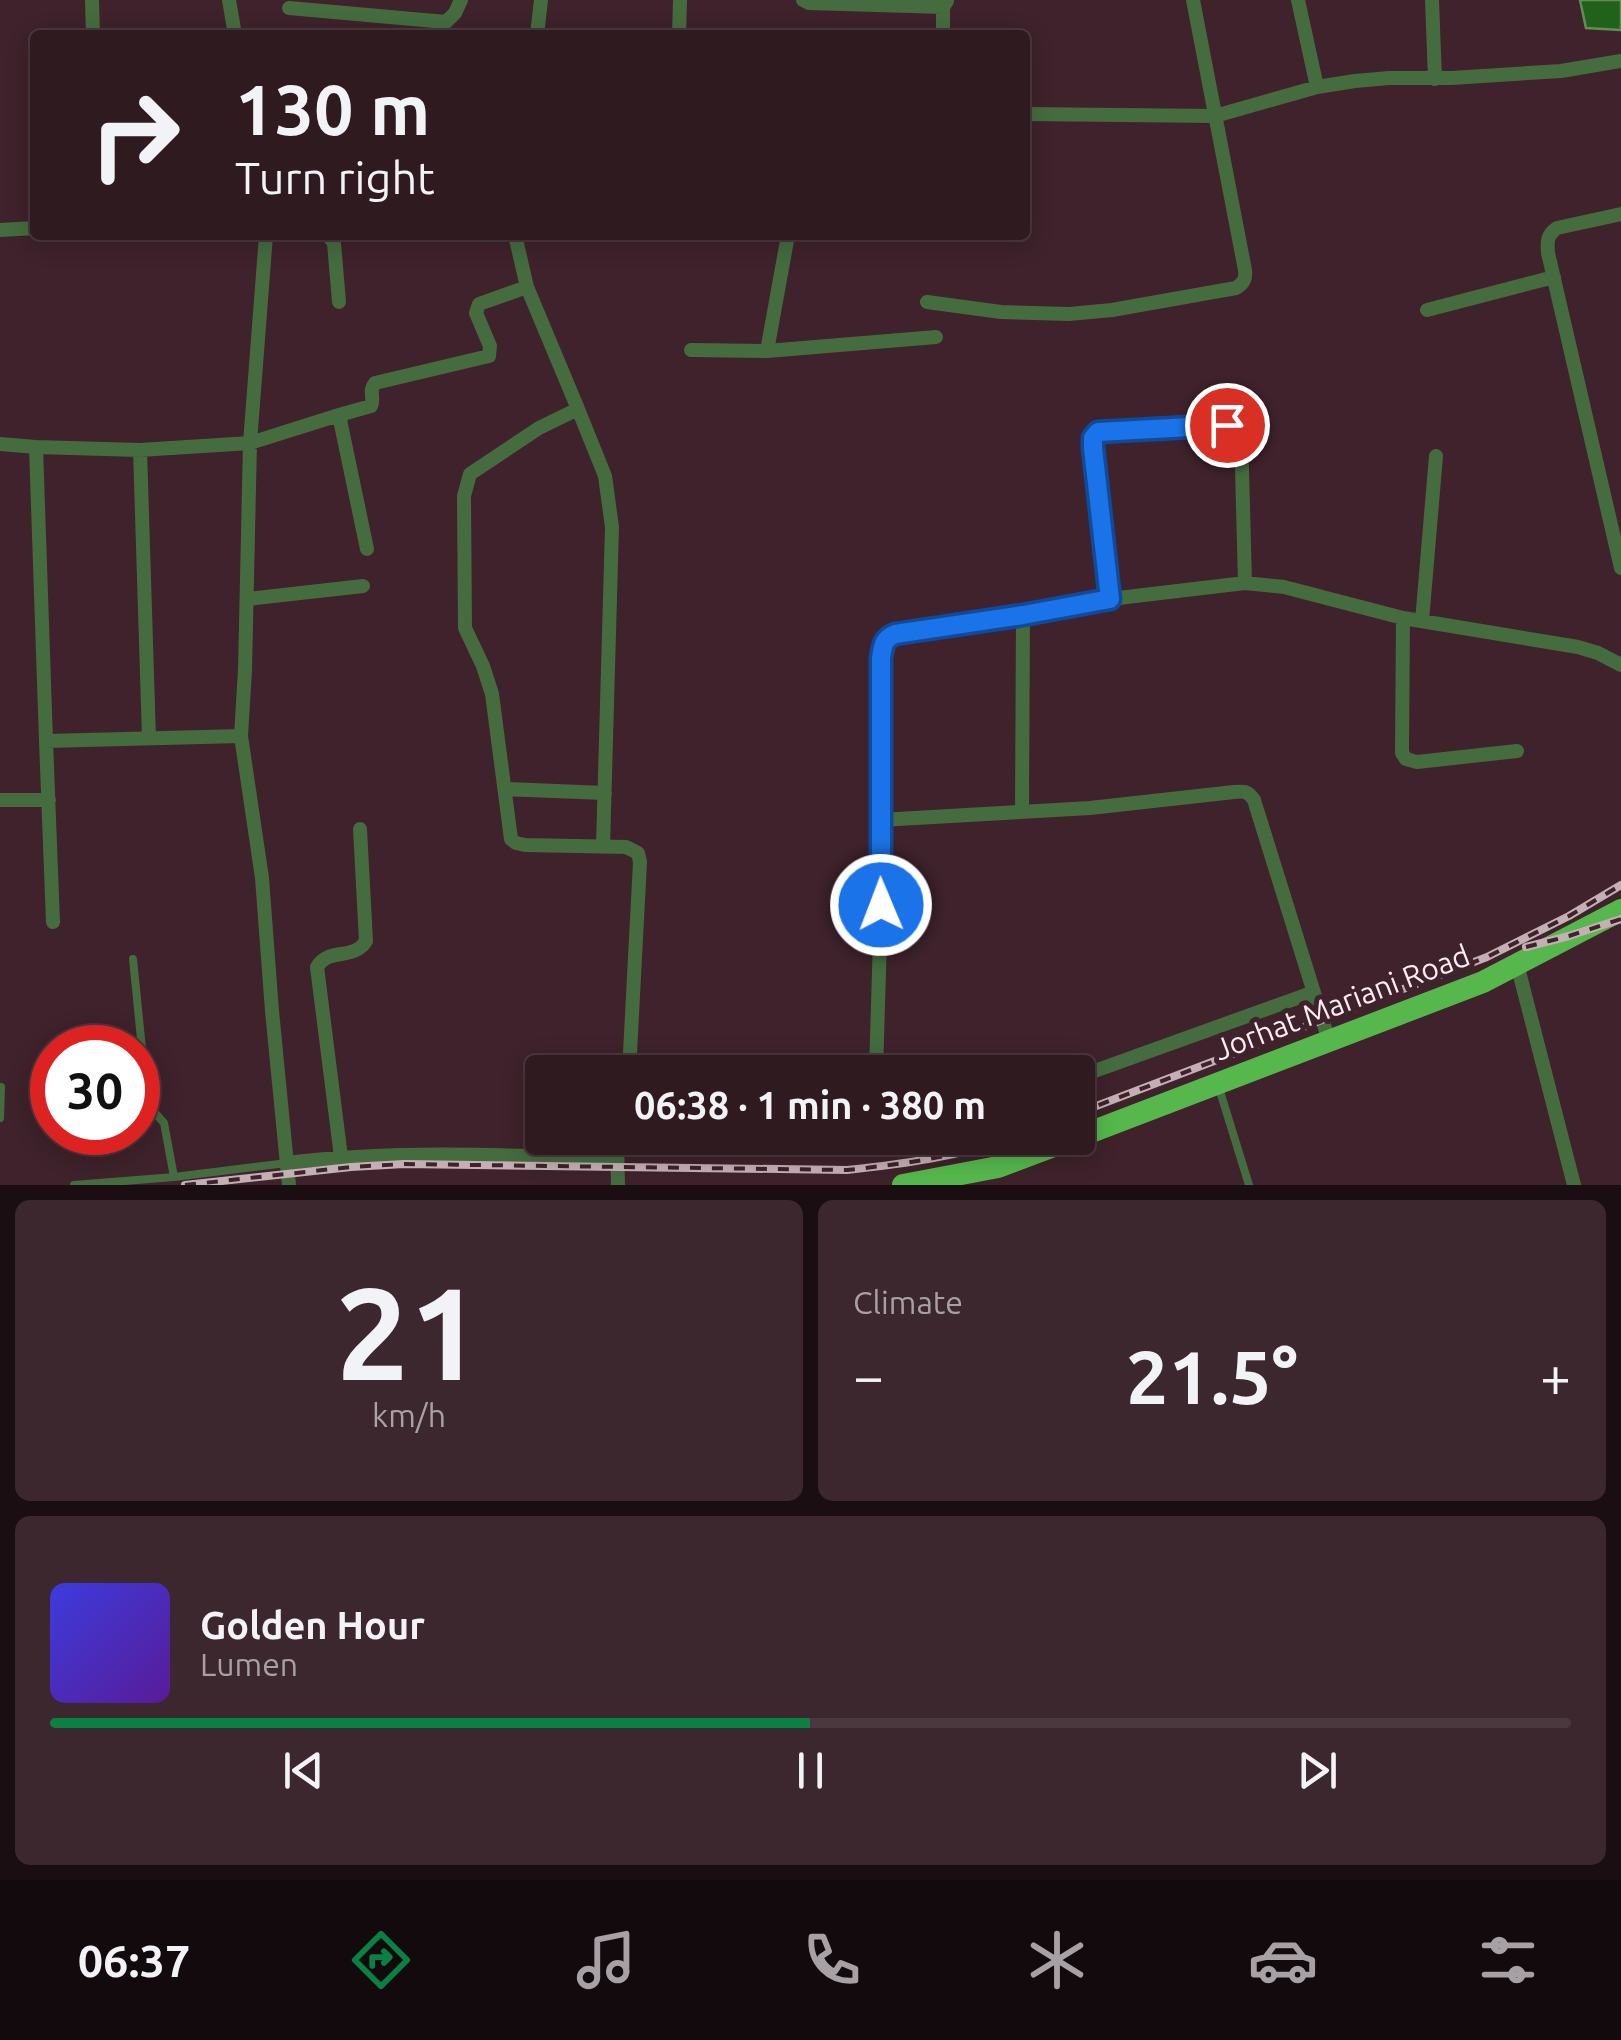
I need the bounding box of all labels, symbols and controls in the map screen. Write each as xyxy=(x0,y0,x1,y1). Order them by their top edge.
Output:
icon: right xyxy=(70,70,200,200)
text: 130 m xyxy=(235,70,430,148)
text: Turn right xyxy=(235,152,435,203)
pin xyxy=(1185,383,1270,468)
icon: arrive xyxy=(1200,398,1255,453)
position arrow xyxy=(829,853,933,957)
street label: Jorhat Mariani Road xyxy=(1209,938,1474,1066)
speed limit sign: 30 xyxy=(30,1025,160,1155)
text: 06:38 · 1 min · 380 m xyxy=(634,1084,986,1126)
text: 21 xyxy=(336,1259,482,1405)
text: Climate xyxy=(853,1284,963,1320)
text: 21.5° xyxy=(1126,1334,1298,1418)
text: − xyxy=(853,1345,884,1406)
text: + xyxy=(1540,1345,1571,1406)
text: km/h xyxy=(372,1397,446,1433)
text: Golden Hour xyxy=(200,1604,425,1646)
text: Lumen xyxy=(200,1646,298,1682)
icon: previous xyxy=(276,1743,331,1798)
icon: pause xyxy=(783,1743,838,1798)
icon: next xyxy=(1290,1743,1345,1798)
icon: directions xyxy=(346,1925,416,1995)
icon: music xyxy=(571,1925,641,1995)
icon: phone xyxy=(797,1925,867,1995)
icon: climate xyxy=(1022,1925,1092,1995)
icon: car xyxy=(1248,1925,1318,1995)
icon: filters xyxy=(1473,1925,1543,1995)
text: 06:37 xyxy=(78,1935,190,1986)

